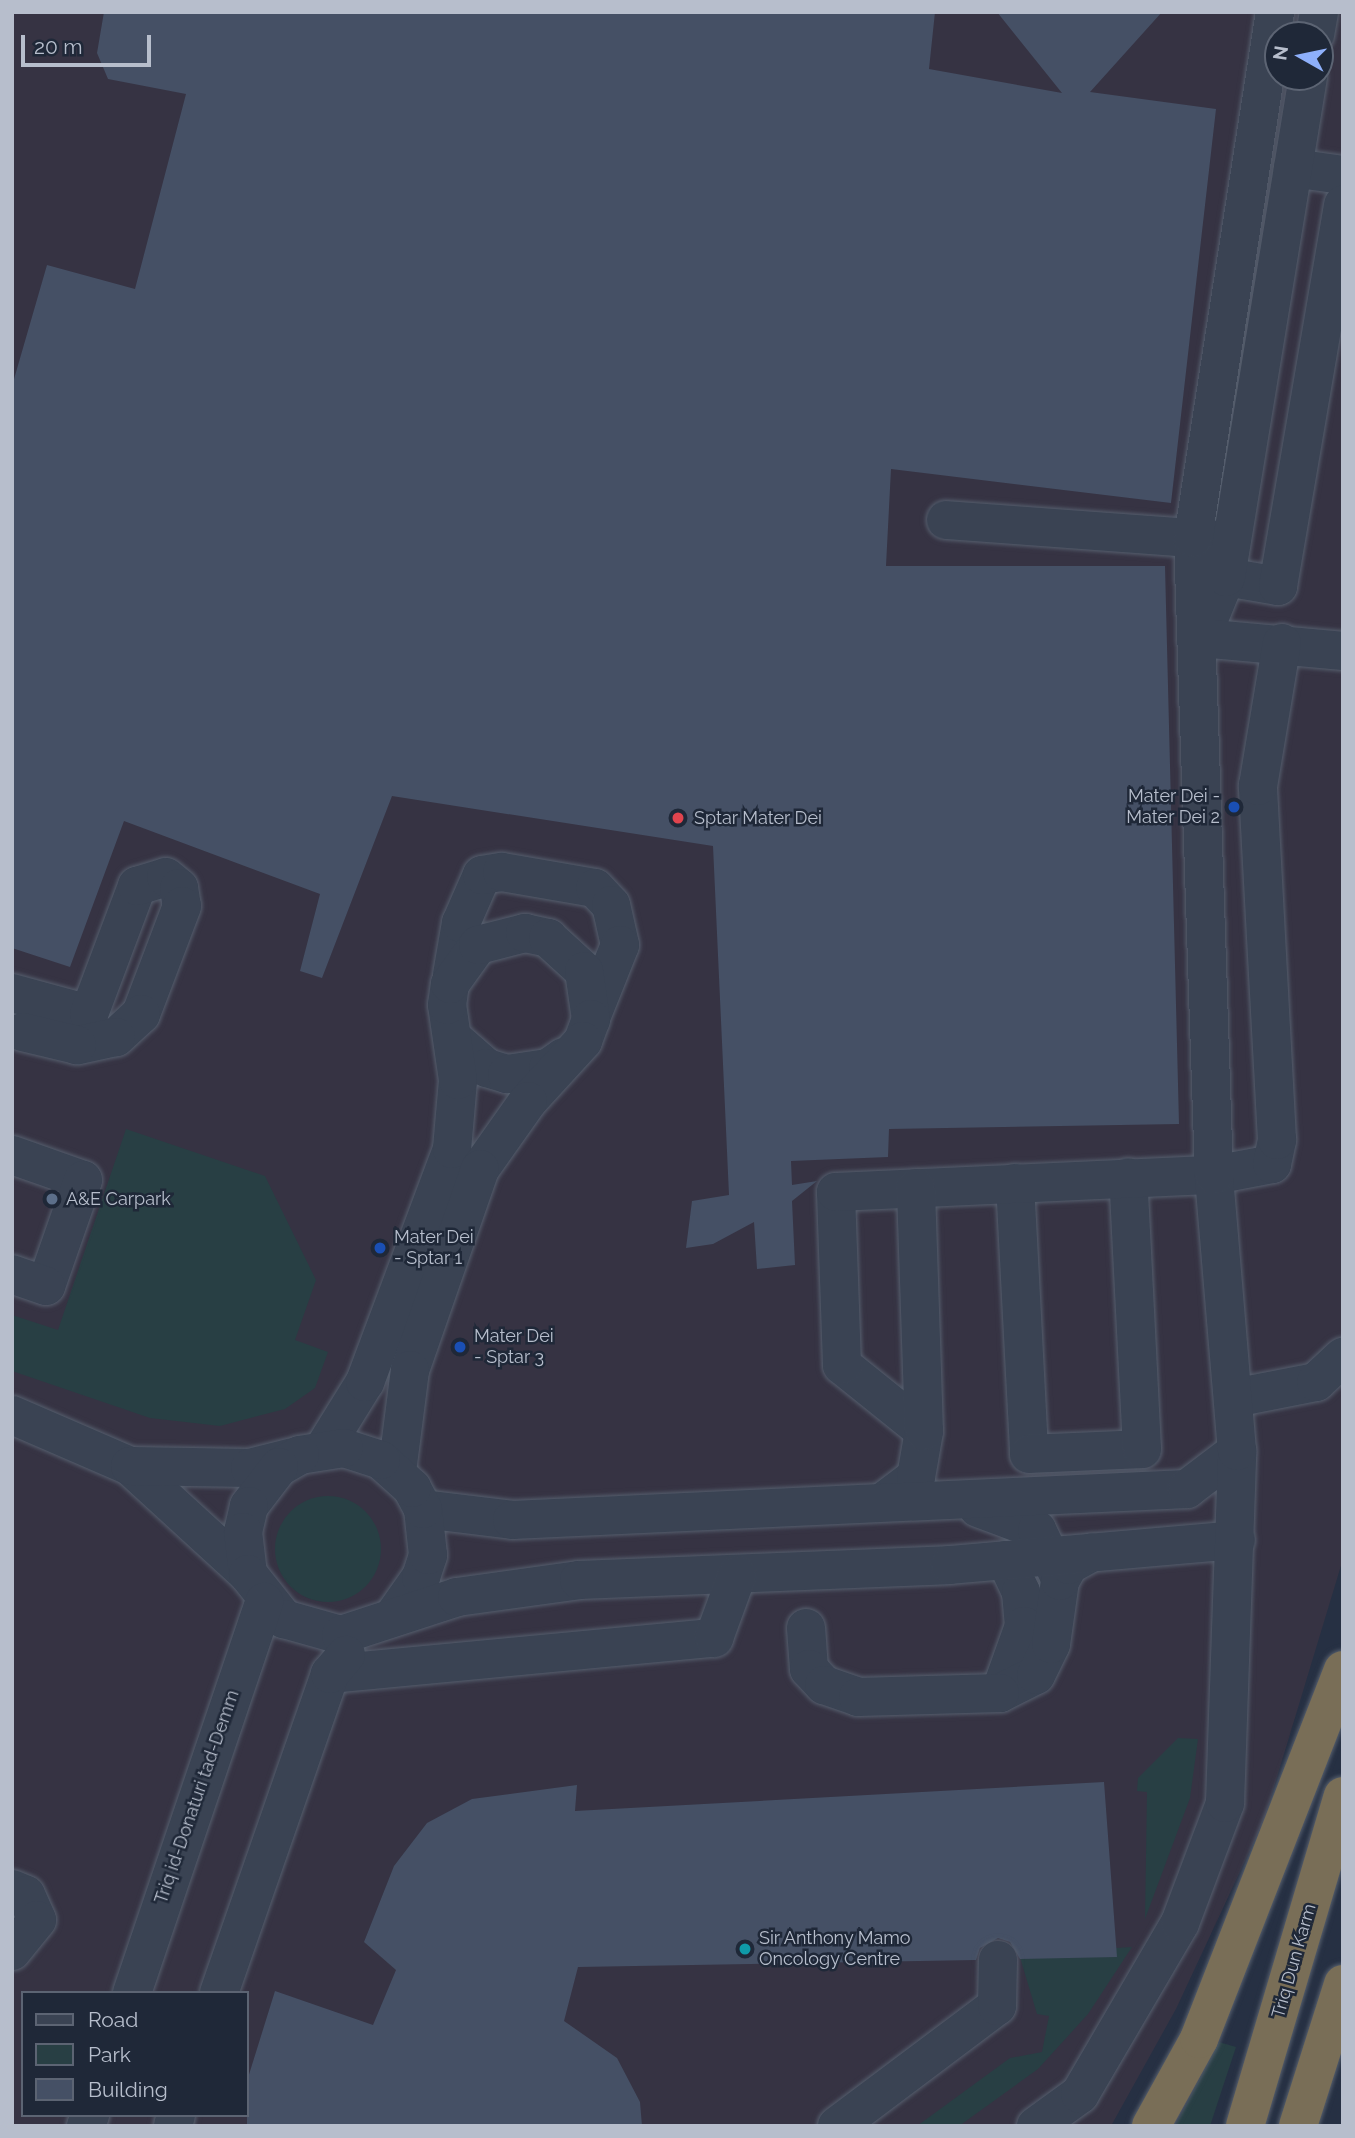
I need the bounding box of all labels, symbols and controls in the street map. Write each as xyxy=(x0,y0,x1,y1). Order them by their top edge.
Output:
scale bar xyxy=(24,21,154,65)
north arrow xyxy=(1264,21,1334,91)
text: 20 m xyxy=(34,34,82,59)
text: N xyxy=(1268,44,1292,62)
place label: Mater Dei - Mater Dei 2 xyxy=(1126,786,1220,828)
marker: Mater Dei - Mater Dei 2 xyxy=(1226,799,1242,815)
place label: Sptar Mater Dei xyxy=(694,807,823,829)
marker: Sptar Mater Dei xyxy=(668,808,688,828)
place label: A&E Carpark xyxy=(66,1188,171,1210)
marker: A&E Carpark xyxy=(44,1191,60,1207)
place label: Mater Dei - Sptar 1 xyxy=(394,1227,474,1270)
marker: Mater Dei - Sptar 1 xyxy=(372,1240,388,1256)
place label: Mater Dei - Sptar 3 xyxy=(474,1326,554,1368)
marker: Mater Dei - Sptar 3 xyxy=(452,1339,468,1355)
street label: Triq id-Donaturi tad-Demm xyxy=(150,1687,244,1907)
street label: Triq Dun Karm xyxy=(1267,1901,1321,2021)
place label: Sir Anthony Mamo Oncology Centre xyxy=(759,1928,912,1970)
marker: Sir Anthony Mamo Oncology Centre xyxy=(737,1941,753,1957)
legend xyxy=(21,1991,248,2117)
text: Road xyxy=(88,2007,138,2032)
text: Park xyxy=(88,2042,131,2067)
text: Building xyxy=(88,2077,168,2102)

